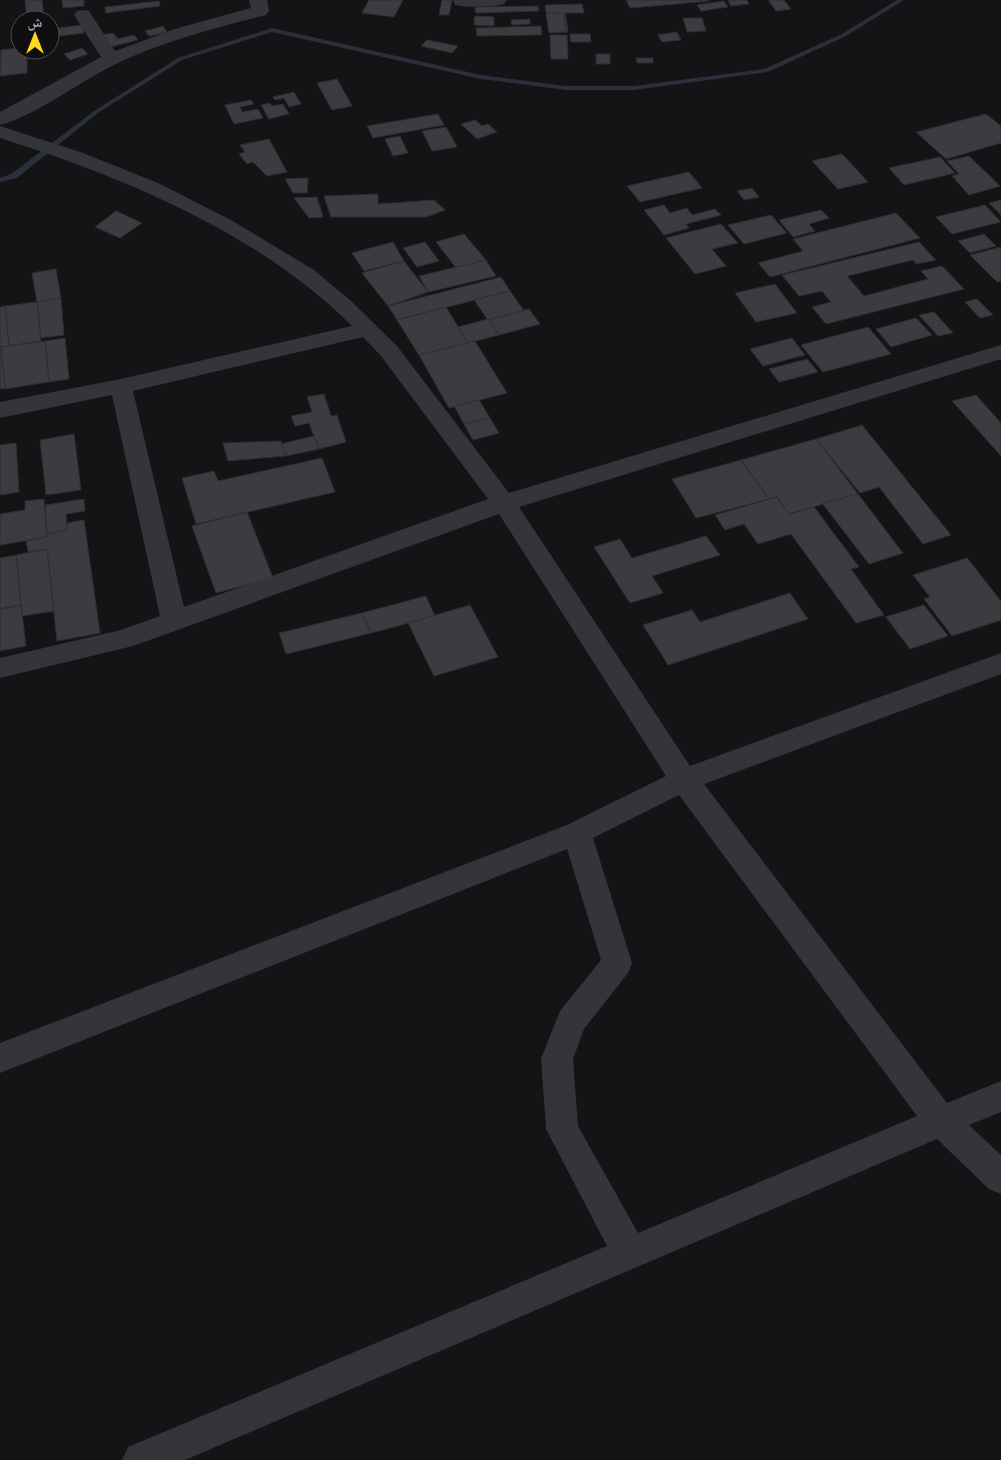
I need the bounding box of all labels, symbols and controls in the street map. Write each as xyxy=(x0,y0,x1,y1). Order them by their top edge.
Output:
north arrow xyxy=(10,10,60,60)
text: ش xyxy=(28,14,43,31)

